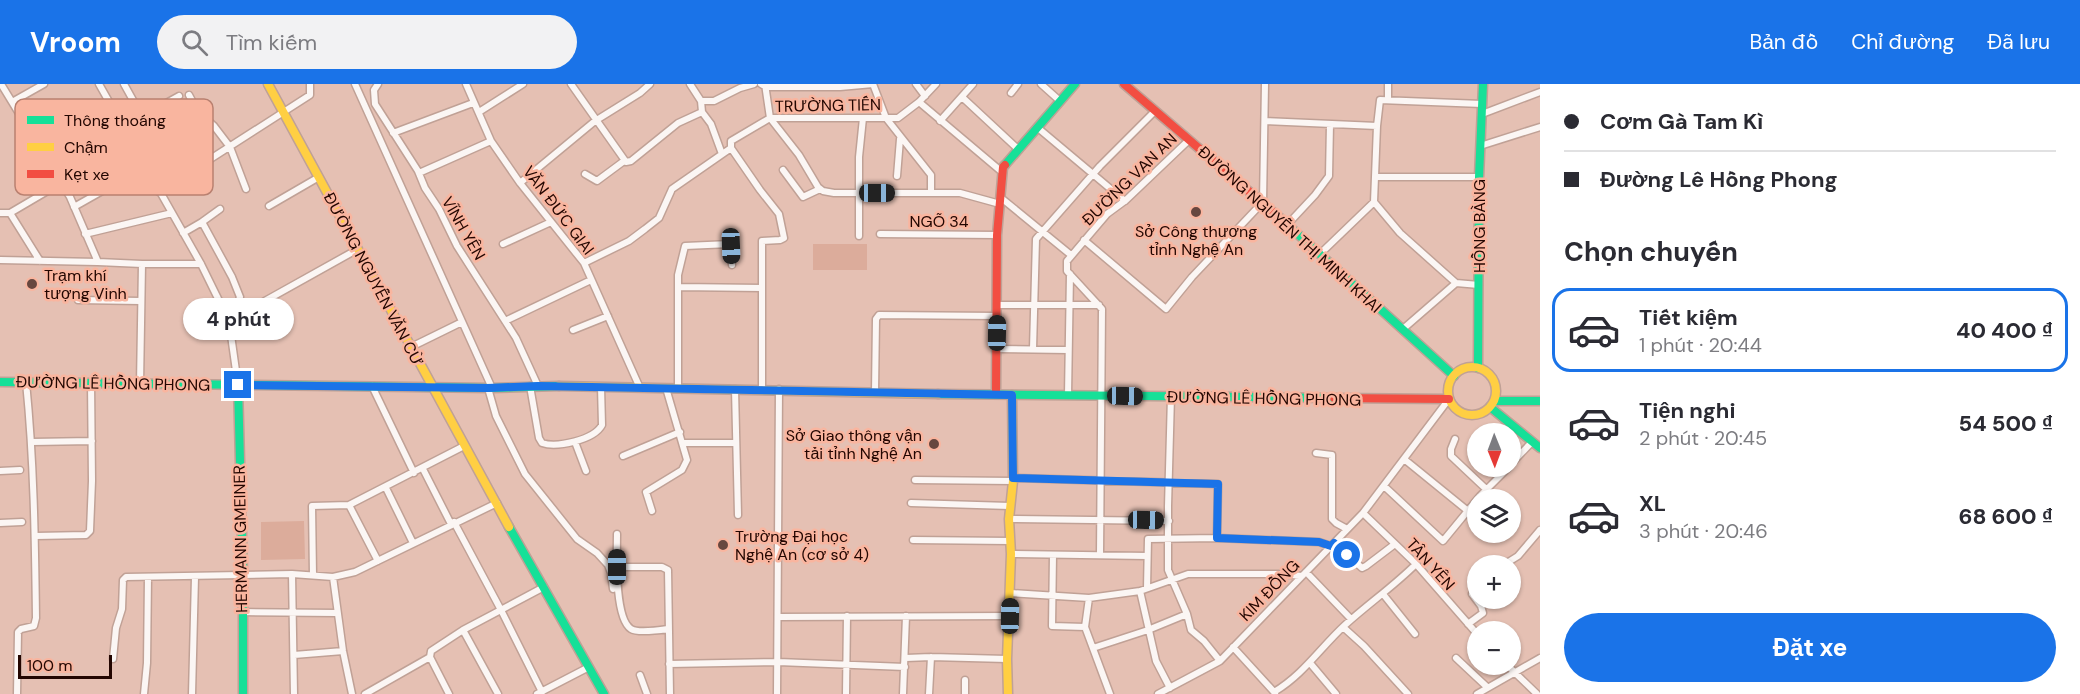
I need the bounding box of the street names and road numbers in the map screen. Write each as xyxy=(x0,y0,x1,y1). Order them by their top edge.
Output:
street label: TRƯỜNG TIẾN xyxy=(775,94,881,117)
street label: ĐƯỜNG VẠN AN xyxy=(1077,129,1181,230)
street label: ĐƯỜNG NGUYỄN THỊ MINH KHAI xyxy=(1193,141,1386,317)
street label: VĂN ĐỨC GIAI xyxy=(518,162,599,259)
street label: HỒNG BÀNG xyxy=(1469,179,1490,273)
street label: ĐƯỜNG NGUYỄN VĂN CỪ xyxy=(319,189,428,370)
street label: VĨNH YÊN xyxy=(437,193,490,264)
street label: NGÕ 34 xyxy=(910,211,969,232)
street label: ĐƯỜNG LÊ HỒNG PHONG xyxy=(16,371,210,396)
street label: ĐƯỜNG LÊ HỒNG PHONG xyxy=(1167,386,1361,411)
street label: HERMANN GMEINER xyxy=(229,465,252,613)
street label: TÂN YÊN xyxy=(1402,534,1460,595)
street label: KIM ĐỒNG xyxy=(1235,555,1304,626)

